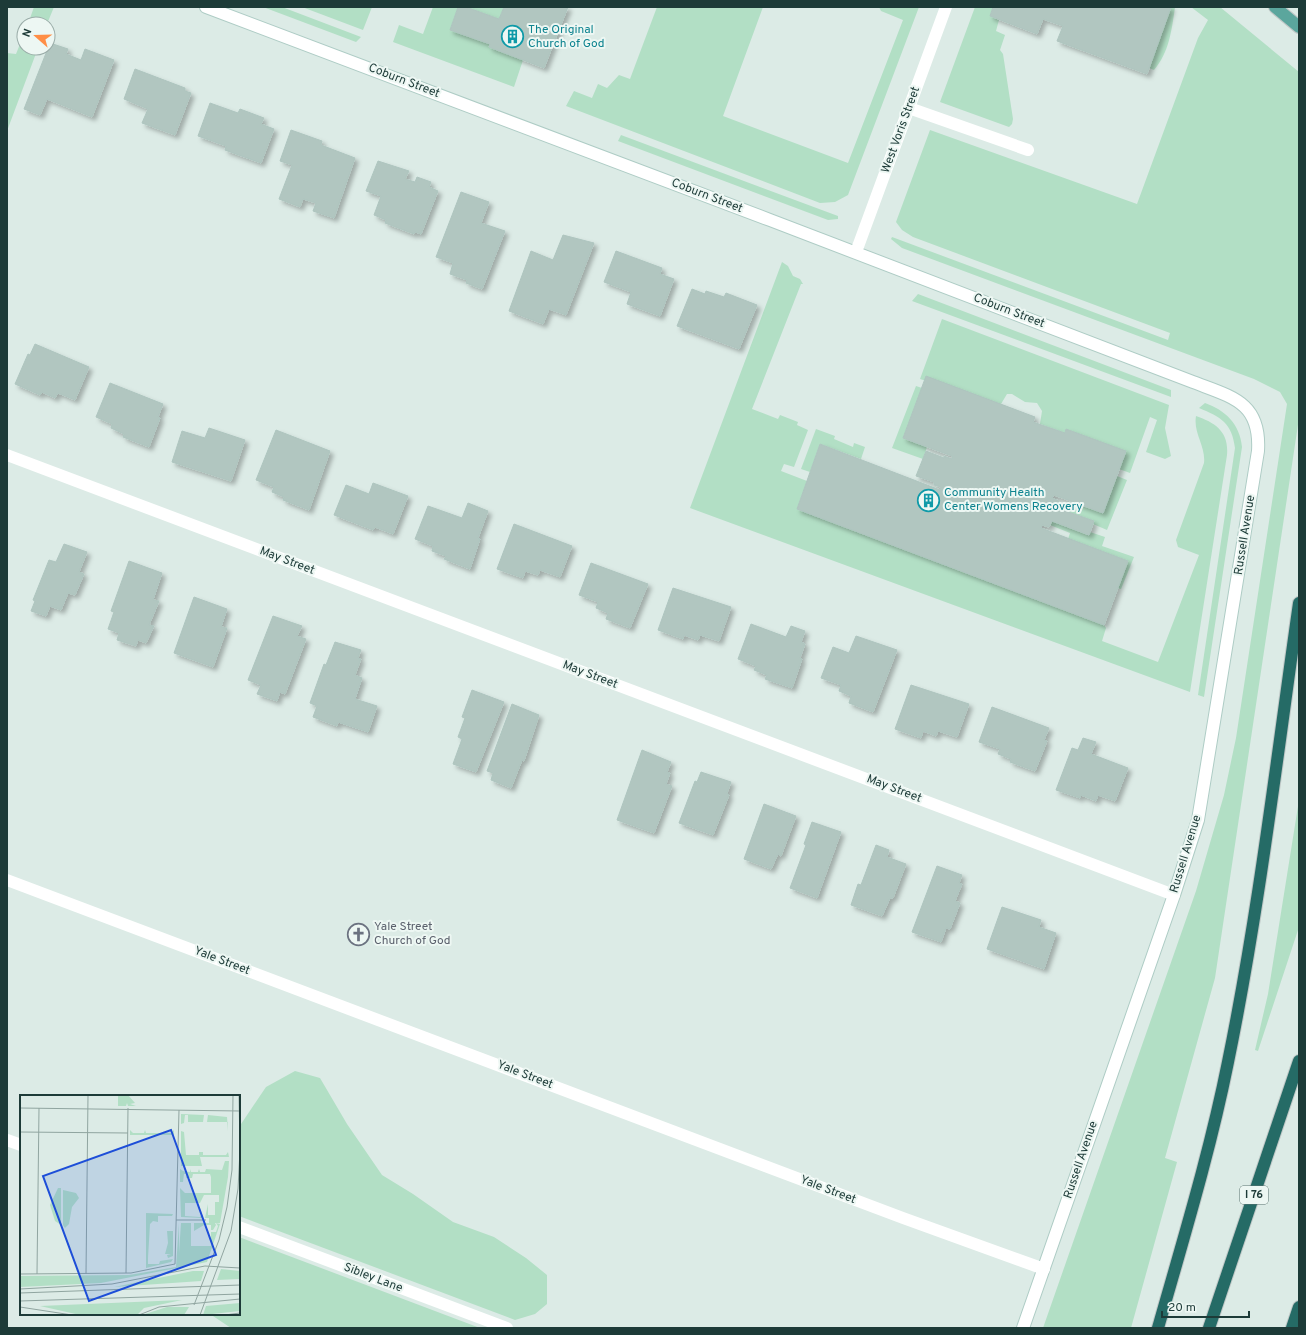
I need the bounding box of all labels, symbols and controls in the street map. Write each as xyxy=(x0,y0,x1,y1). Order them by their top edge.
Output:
north arrow xyxy=(16,16,56,56)
place label: The Original Church of God xyxy=(528,22,605,52)
building icon: The Original Church of God xyxy=(500,24,526,50)
text: N xyxy=(20,27,35,39)
street label: Coburn Street xyxy=(366,60,442,102)
street label: West Voris Street xyxy=(878,84,924,176)
street label: Coburn Street xyxy=(669,175,745,217)
street label: Coburn Street xyxy=(971,290,1047,332)
place label: Community Health Center Womens Recovery xyxy=(944,485,1083,515)
building icon: Community Health Center Womens Recovery xyxy=(915,487,941,513)
street label: Russell Avenue xyxy=(1231,494,1259,576)
street label: May Street xyxy=(257,543,317,579)
street label: May Street xyxy=(560,657,620,693)
street label: May Street xyxy=(864,771,924,807)
street label: Russell Avenue xyxy=(1167,813,1205,895)
place label: Yale Street Church of God xyxy=(374,919,451,949)
church icon: Yale Street Church of God xyxy=(346,921,372,947)
street label: Yale Street xyxy=(192,943,252,979)
street label: Yale Street xyxy=(495,1057,555,1093)
inset map xyxy=(20,1095,240,1315)
street label: Russell Avenue xyxy=(1060,1119,1102,1201)
street label: Yale Street xyxy=(798,1172,858,1208)
road number: I 76 xyxy=(1240,1186,1268,1204)
street label: Sibley Lane xyxy=(341,1259,405,1297)
scale bar xyxy=(1162,1293,1249,1319)
text: 20 m xyxy=(1168,1300,1196,1316)

